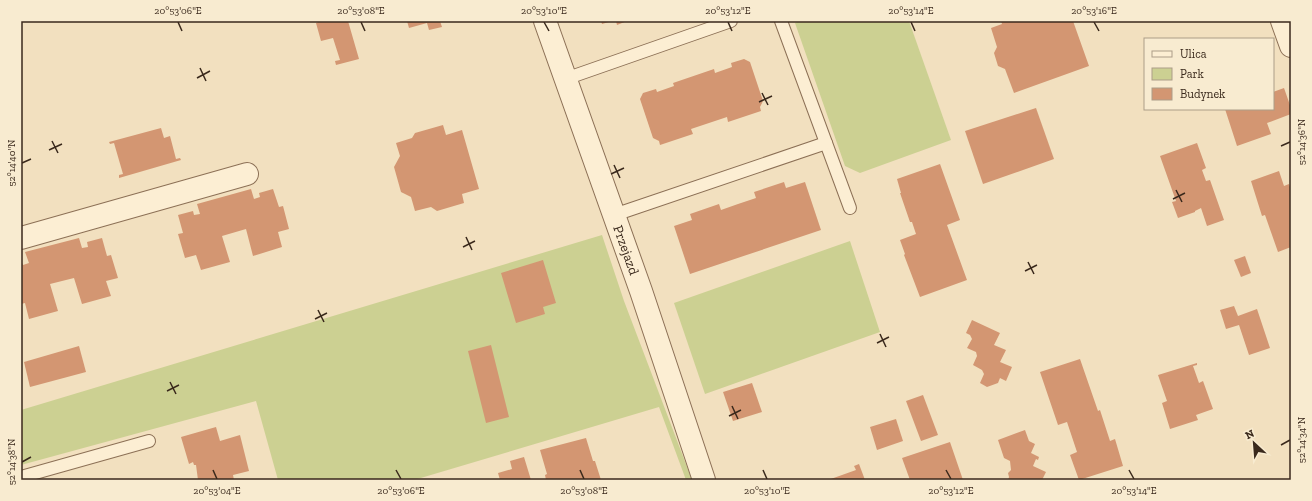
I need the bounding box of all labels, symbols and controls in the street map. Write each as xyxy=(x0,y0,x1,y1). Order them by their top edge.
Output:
text: 20°53'06"E xyxy=(154,5,202,17)
text: 20°53'08"E xyxy=(337,5,385,17)
text: 20°53'10"E xyxy=(521,5,567,17)
text: 20°53'12"E xyxy=(705,5,751,17)
text: 20°53'14"E xyxy=(888,5,934,17)
text: 20°53'16"E xyxy=(1071,5,1117,17)
legend xyxy=(1144,38,1274,110)
text: Ulica xyxy=(1180,47,1207,61)
text: Park xyxy=(1180,67,1205,81)
text: Budynek xyxy=(1180,87,1226,101)
text: 52°14'36"N xyxy=(1296,118,1308,165)
text: 52°14'40"N xyxy=(6,139,18,187)
street label: Przejazd xyxy=(609,223,643,278)
text: 52°14'34"N xyxy=(1296,416,1308,463)
north arrow xyxy=(1234,423,1274,463)
text: N xyxy=(1243,427,1257,442)
text: 52°14'38"N xyxy=(6,438,18,485)
text: 20°53'04"E xyxy=(193,485,241,497)
text: 20°53'06"E xyxy=(377,485,425,497)
text: 20°53'08"E xyxy=(560,485,608,497)
text: 20°53'10"E xyxy=(744,485,790,497)
text: 20°53'12"E xyxy=(928,485,974,497)
text: 20°53'14"E xyxy=(1111,485,1157,497)

